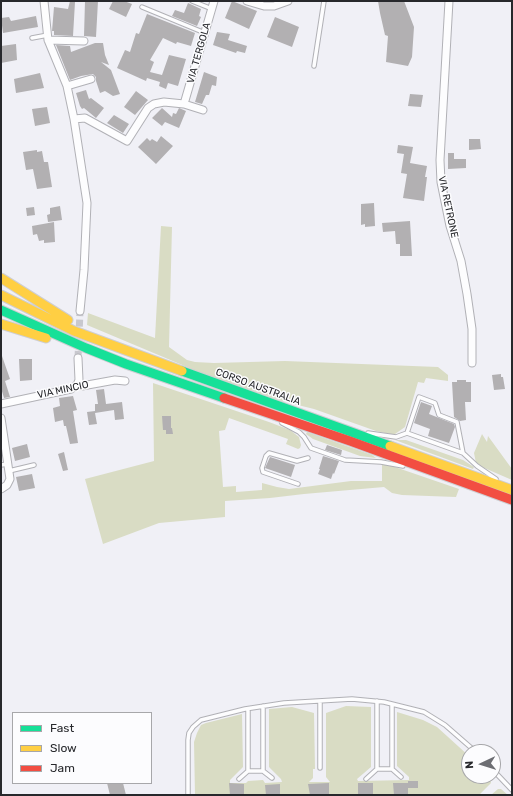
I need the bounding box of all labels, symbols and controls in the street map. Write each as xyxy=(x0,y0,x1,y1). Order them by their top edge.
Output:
street label: VIA TERGOLA xyxy=(185,21,213,85)
street label: VIA RETRONE xyxy=(436,175,460,239)
street label: CORSO AUSTRALIA xyxy=(214,366,302,408)
street label: VIA MINCIO xyxy=(36,379,90,401)
legend xyxy=(12,712,152,784)
text: Fast xyxy=(50,721,74,735)
text: Slow xyxy=(50,741,77,755)
north arrow xyxy=(461,744,501,784)
text: N xyxy=(463,760,476,769)
text: Jam xyxy=(50,761,75,775)

